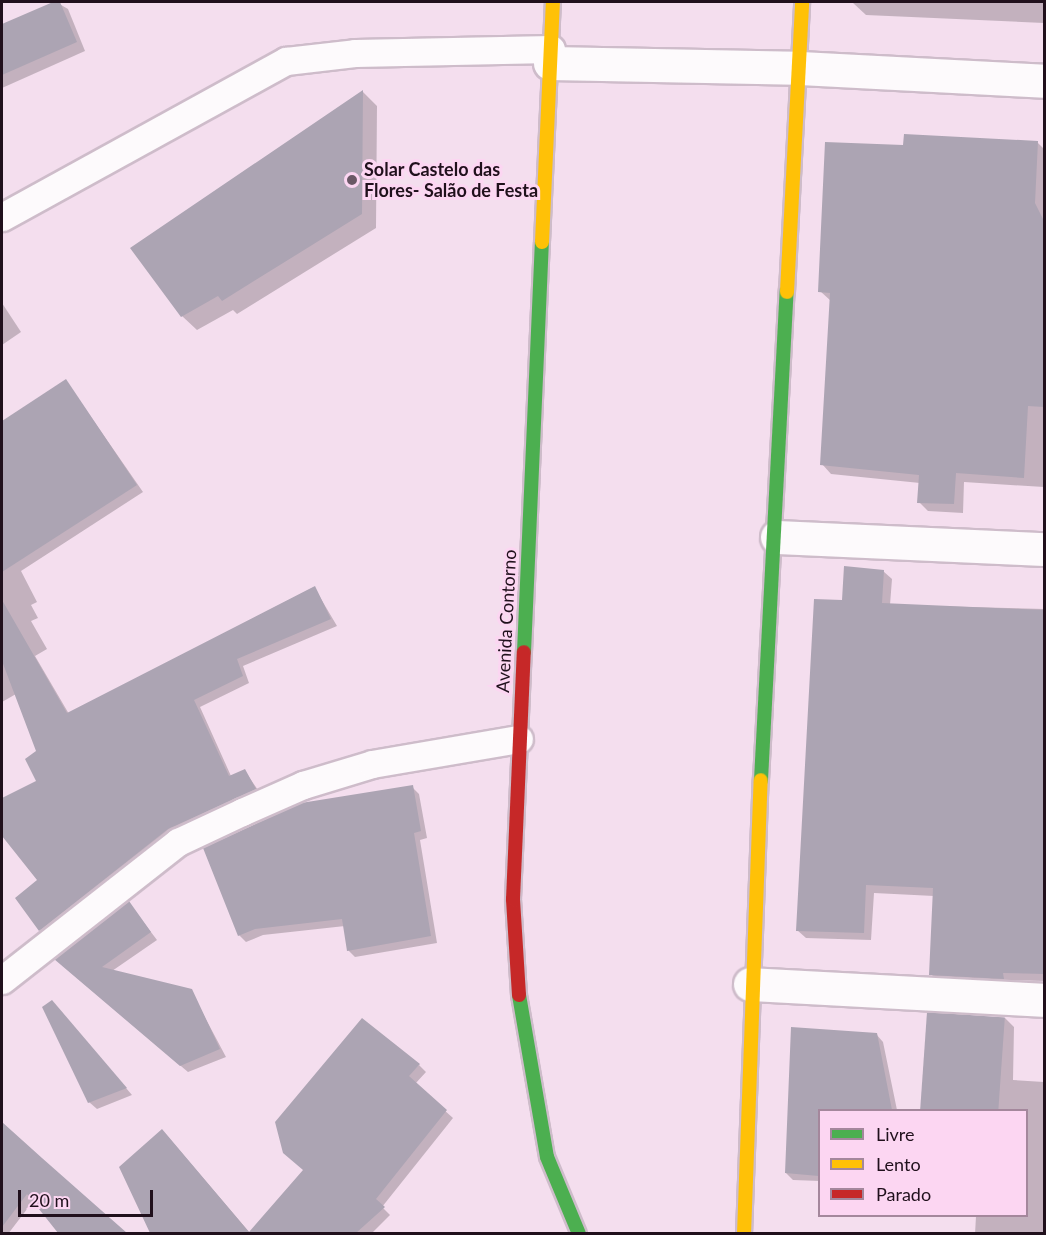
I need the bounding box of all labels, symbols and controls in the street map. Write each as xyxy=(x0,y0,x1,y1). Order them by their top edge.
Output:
place label: Solar Castelo das Flores- Salão de Festa xyxy=(364,159,538,201)
marker: Solar Castelo das Flores- Salão de Festa xyxy=(345,173,359,187)
street label: Avenida Contorno xyxy=(491,549,521,693)
legend xyxy=(818,1109,1028,1217)
text: Livre xyxy=(876,1123,915,1145)
text: Lento xyxy=(876,1153,921,1175)
scale bar xyxy=(21,1178,156,1216)
text: Parado xyxy=(876,1183,931,1205)
text: 20 m xyxy=(29,1189,69,1211)

